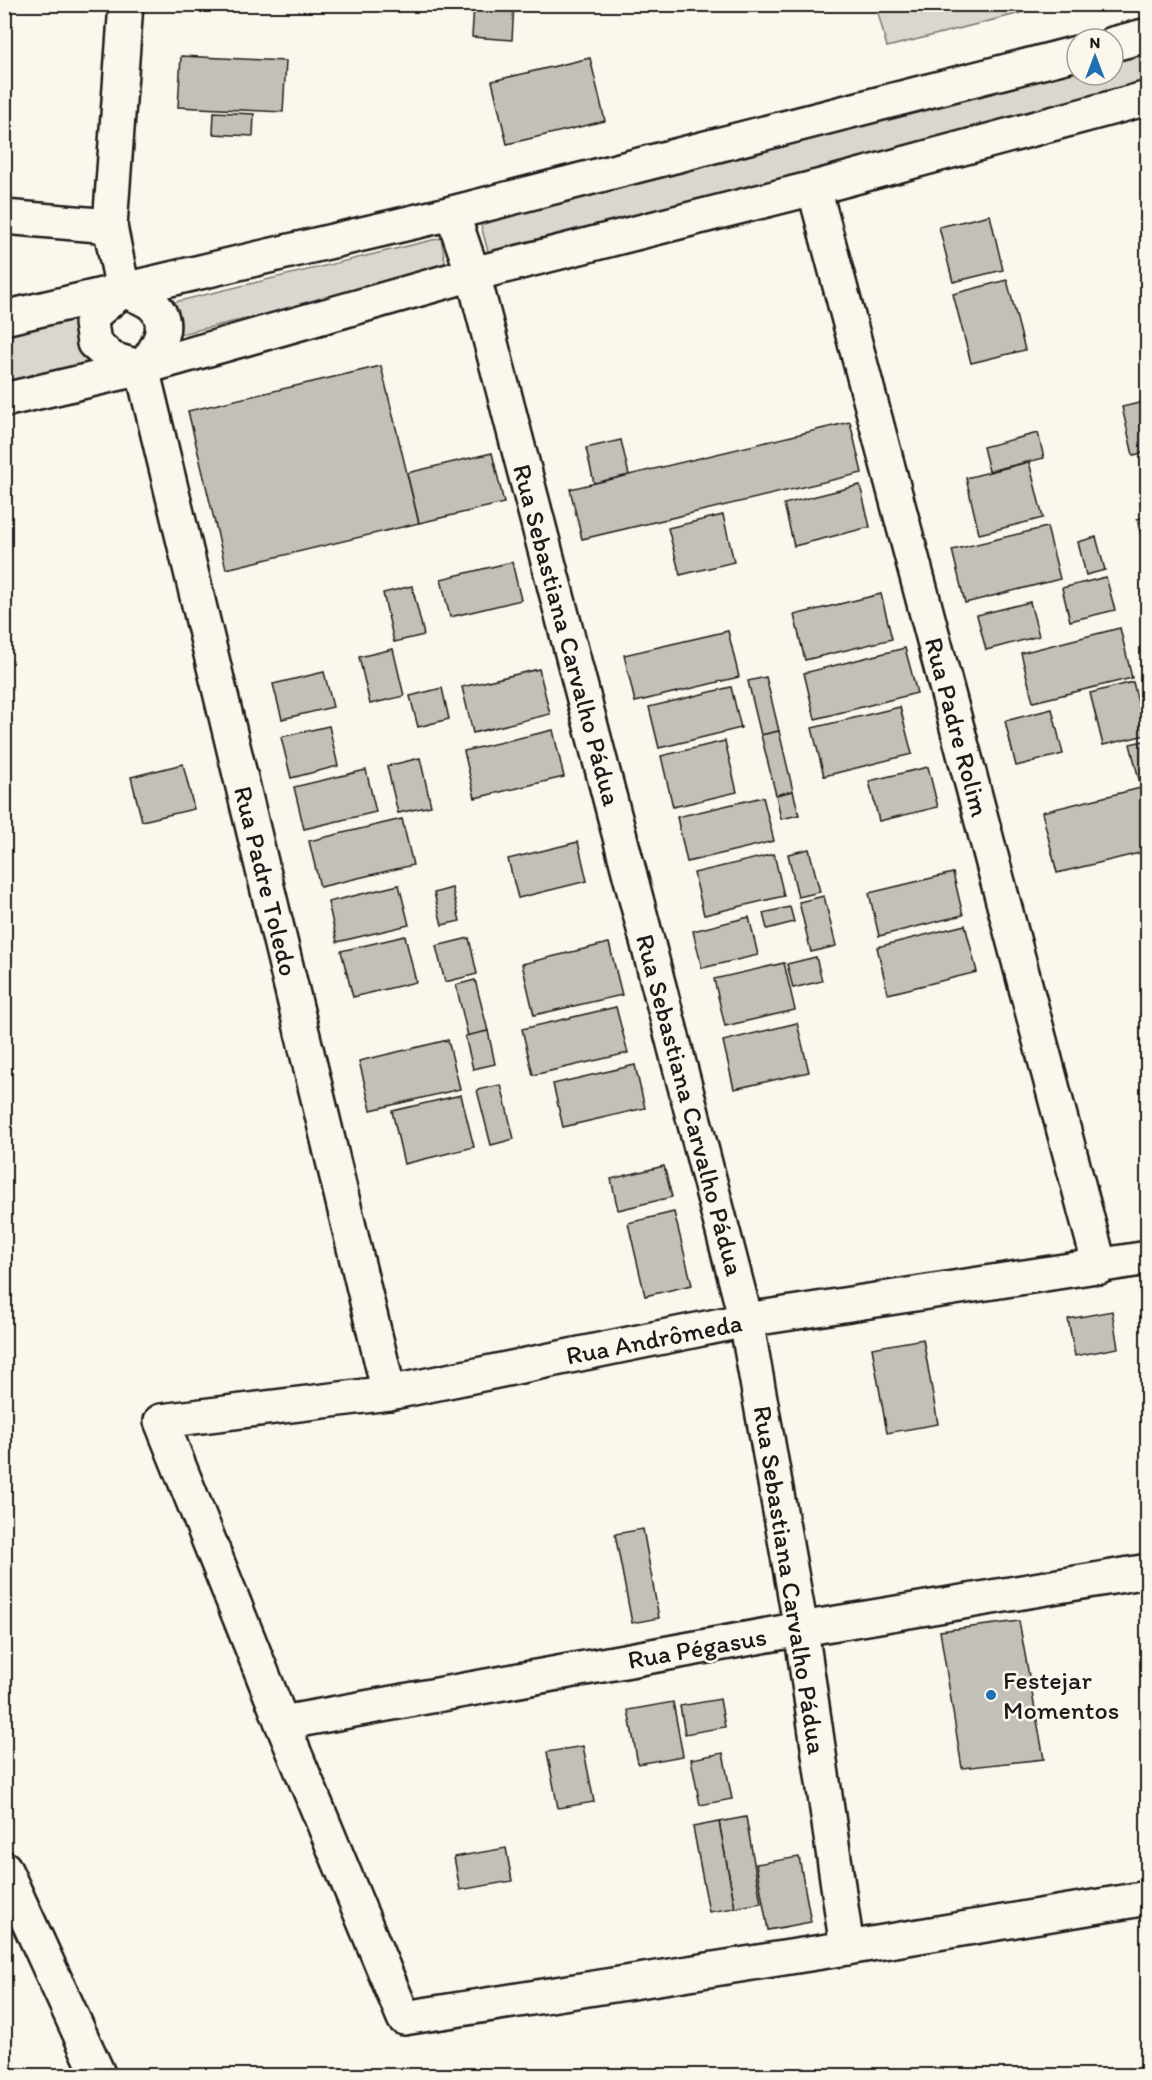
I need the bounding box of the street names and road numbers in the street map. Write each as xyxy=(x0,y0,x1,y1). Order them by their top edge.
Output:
street label: Rua Sebastiana Carvalho Pádua xyxy=(506,461,628,810)
street label: Rua Padre Rolim xyxy=(918,634,996,820)
street label: Rua Padre Toledo xyxy=(227,783,305,979)
street label: Rua Sebastiana Carvalho Pádua xyxy=(629,931,751,1280)
street label: Rua Andrômeda xyxy=(563,1306,745,1372)
street label: Rua Sebastiana Carvalho Pádua xyxy=(747,1403,833,1757)
street label: Rua Pégasus xyxy=(625,1620,769,1676)

